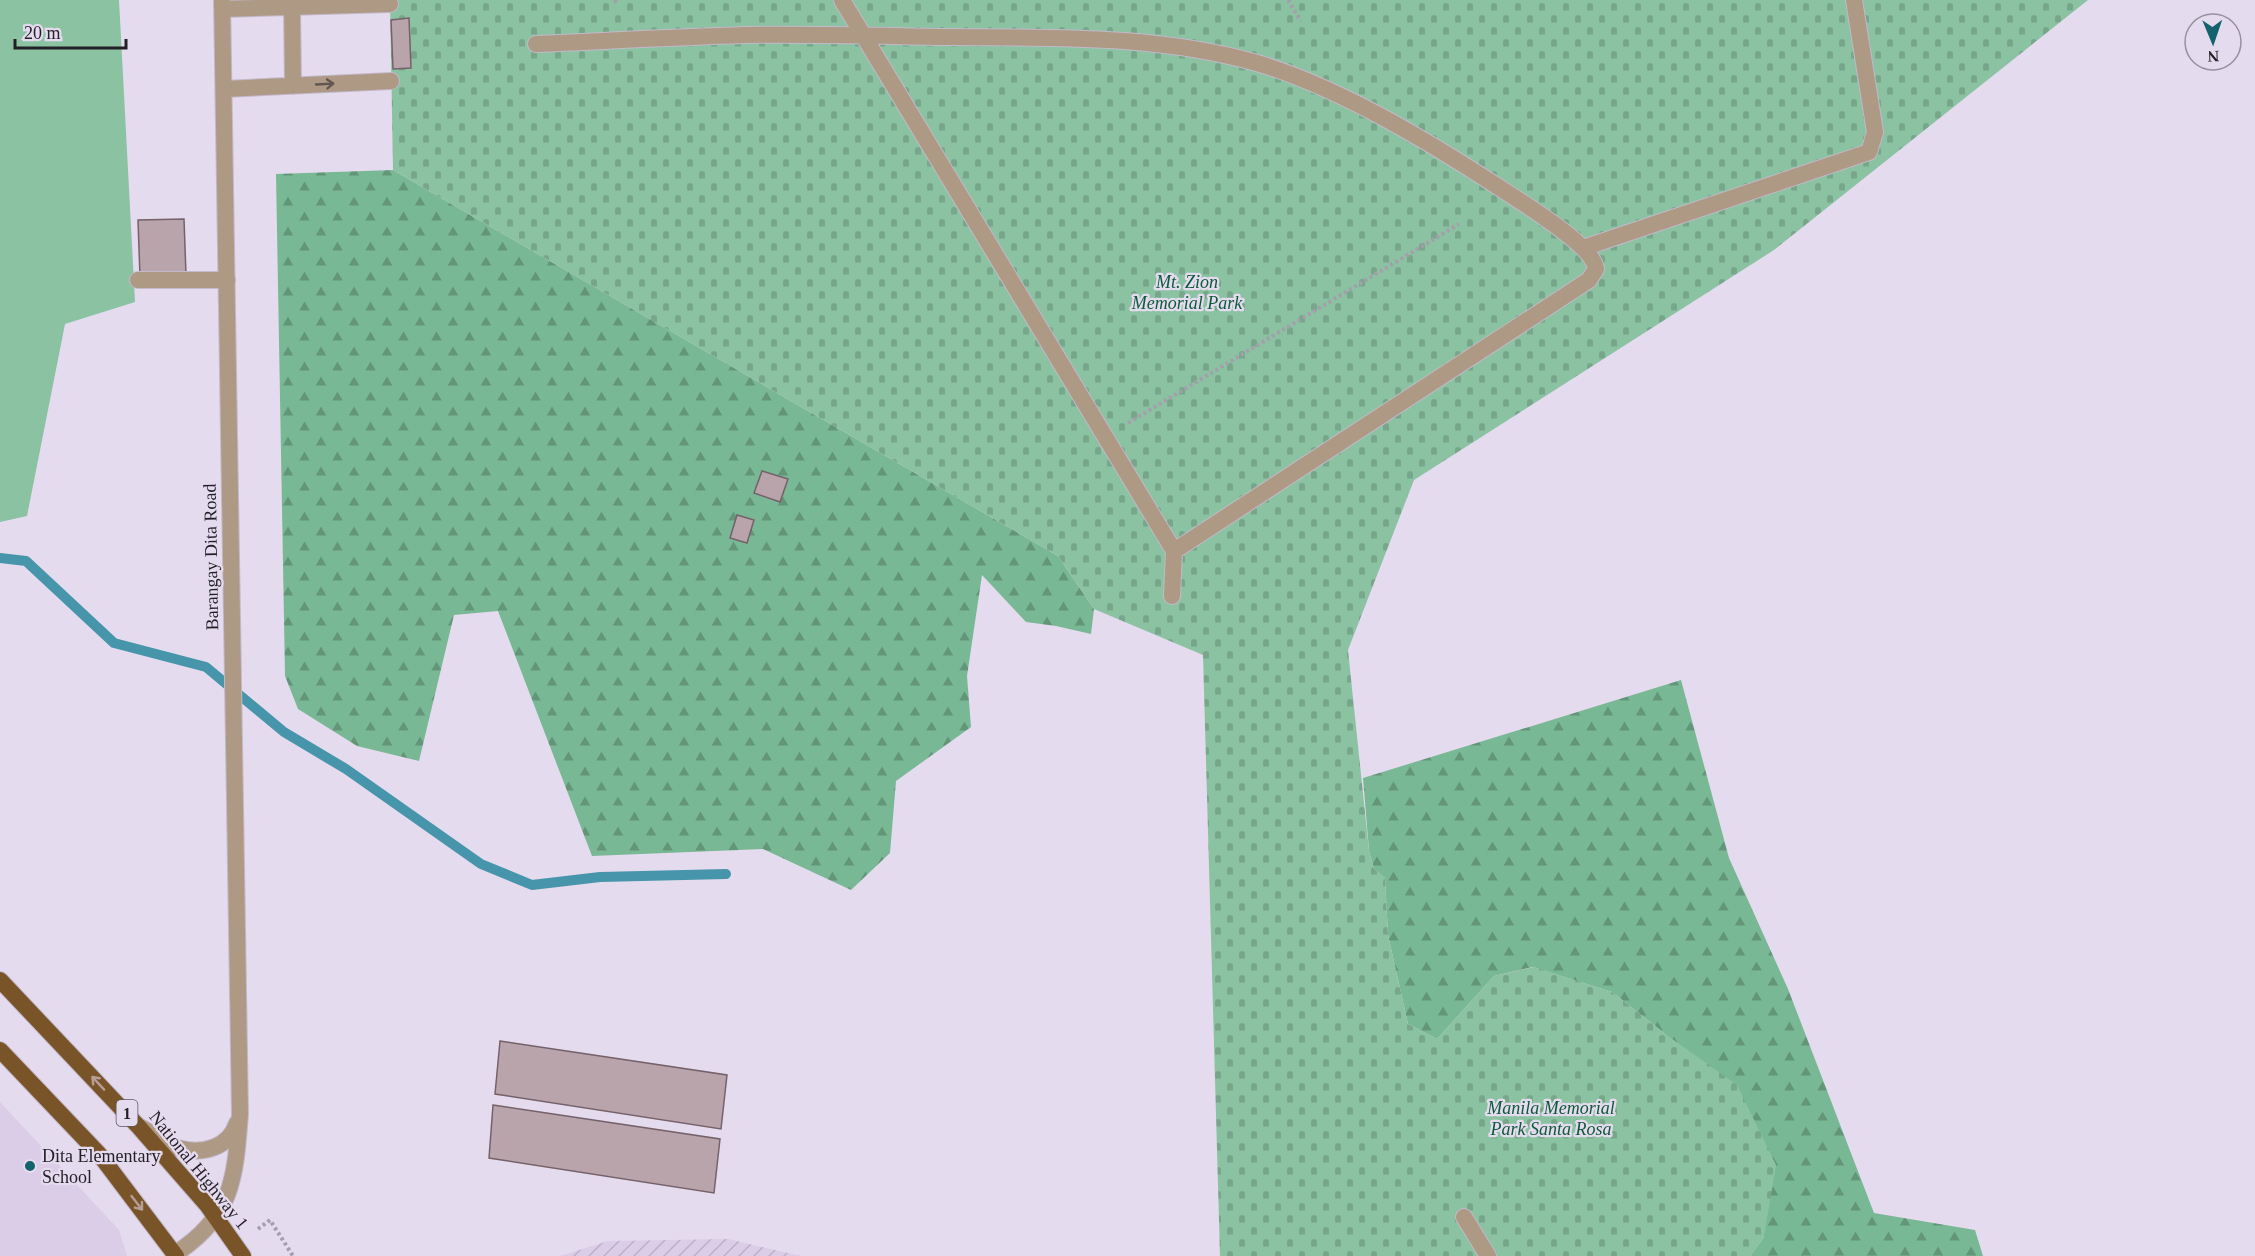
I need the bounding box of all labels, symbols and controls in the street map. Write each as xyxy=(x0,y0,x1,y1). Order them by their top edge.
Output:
scale bar xyxy=(15,12,126,50)
north arrow xyxy=(2183,12,2243,72)
text: 20 m xyxy=(24,23,61,43)
text: N xyxy=(2207,48,2220,65)
one-way arrow xyxy=(314,79,334,90)
park label: Mt. Zion Memorial Park xyxy=(1131,272,1243,313)
street label: Barangay Dita Road xyxy=(200,483,222,631)
one-way arrow xyxy=(90,1075,105,1090)
park label: Manila Memorial Park Santa Rosa xyxy=(1486,1098,1615,1139)
road number: 1 xyxy=(116,1100,138,1126)
street label: National Highway 1 xyxy=(145,1107,253,1233)
place label: Dita Elementary School xyxy=(42,1146,160,1187)
marker: Dita Elementary School xyxy=(23,1159,37,1173)
one-way arrow xyxy=(130,1195,143,1211)

